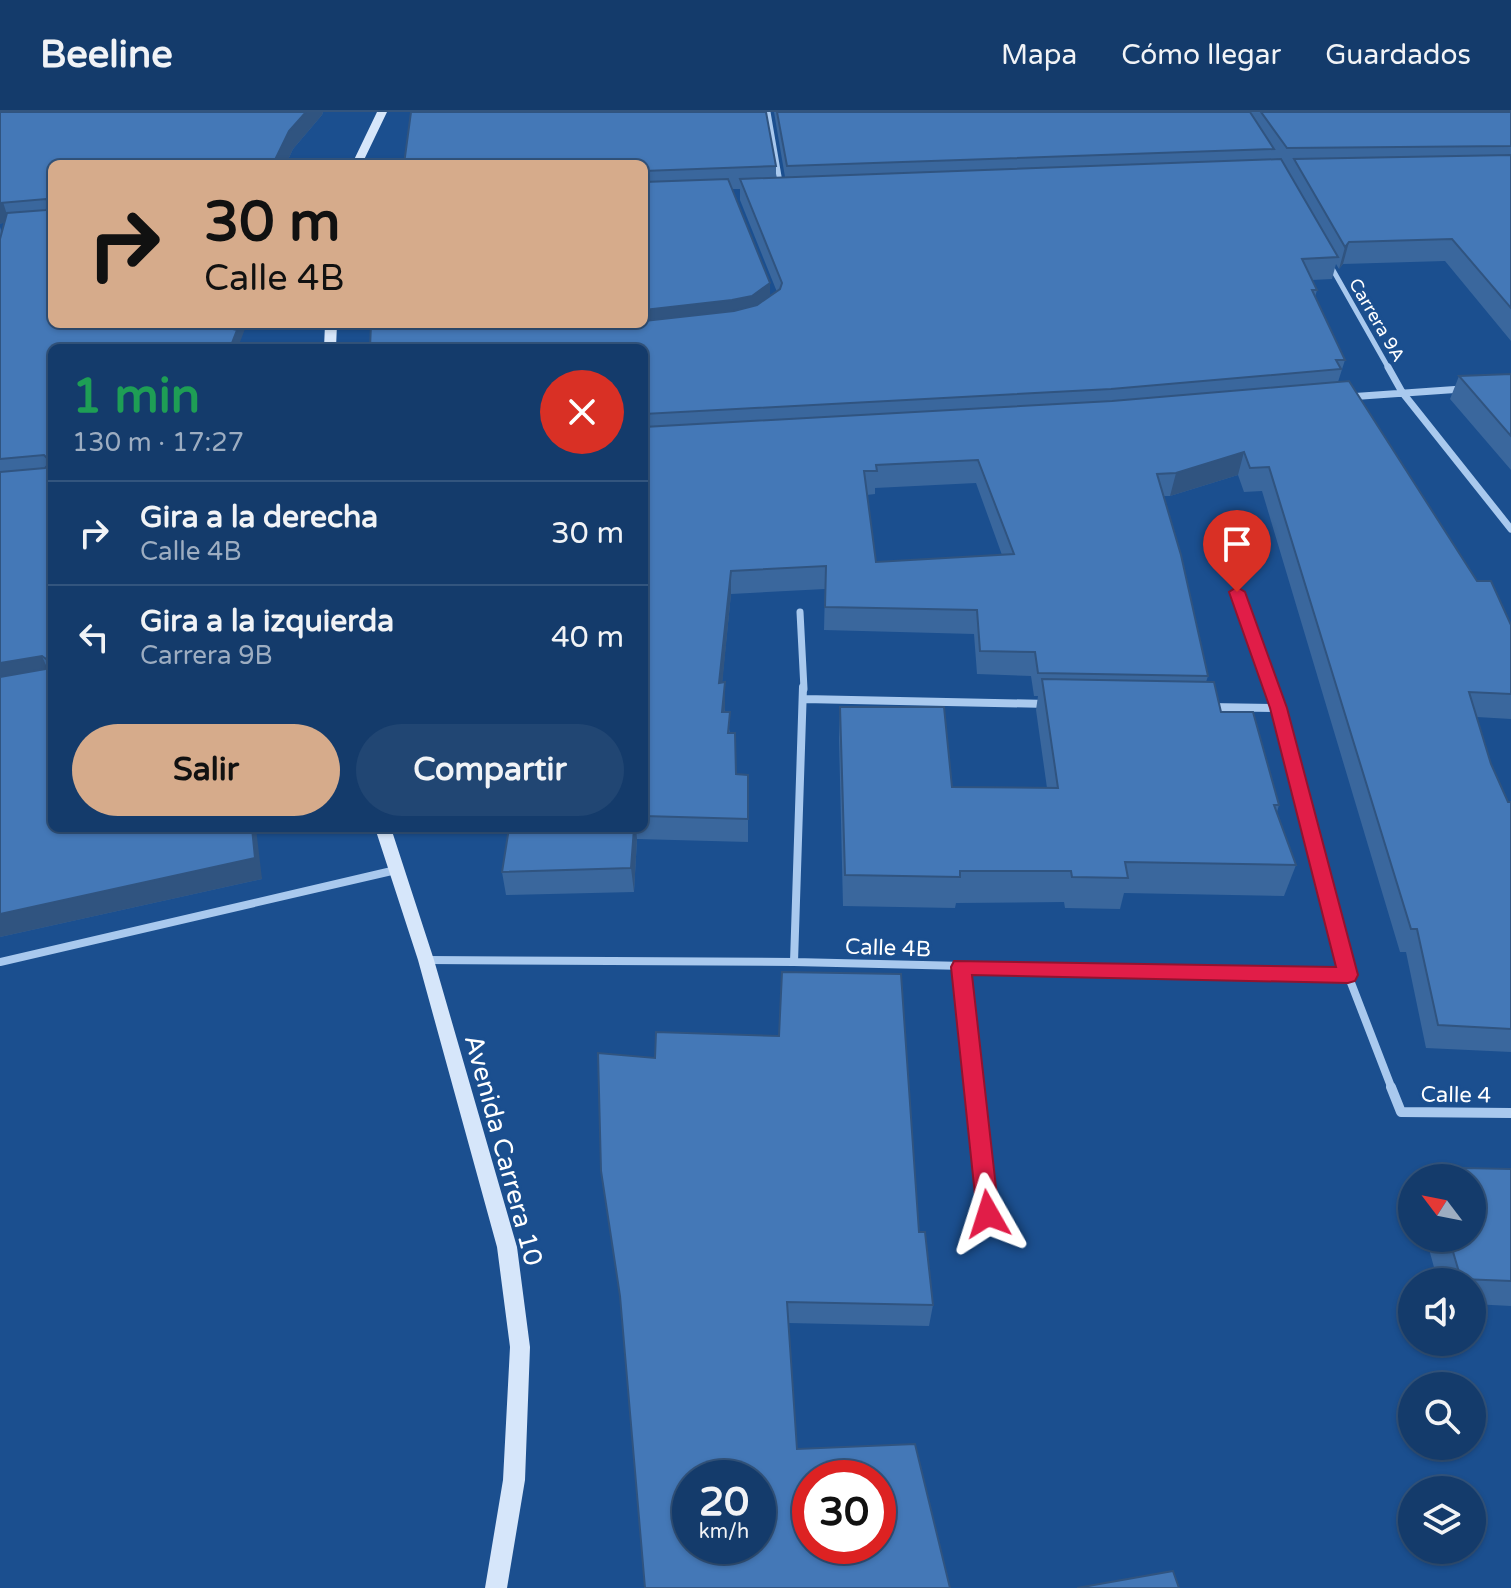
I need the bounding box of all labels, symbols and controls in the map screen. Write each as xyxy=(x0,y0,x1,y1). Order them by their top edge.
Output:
text: Beeline xyxy=(40,32,173,78)
text: Mapa xyxy=(1001,38,1077,72)
text: Cómo llegar xyxy=(1121,38,1281,72)
text: Guardados xyxy=(1325,38,1471,72)
text: 30 m xyxy=(204,189,340,256)
icon: right xyxy=(72,192,176,296)
text: Calle 4B xyxy=(204,257,344,300)
street label: Carrera 9A xyxy=(1344,274,1410,366)
text: 1 min xyxy=(72,368,200,426)
button: close xyxy=(540,370,624,454)
text: 130 m · 17:27 xyxy=(72,427,244,458)
text: Gira a la derecha xyxy=(140,499,378,536)
pin xyxy=(1203,510,1271,592)
icon: right xyxy=(72,511,116,555)
text: 30 m xyxy=(551,515,624,552)
icon: arrive xyxy=(1215,522,1259,566)
text: Calle 4B xyxy=(140,536,241,567)
text: Gira a la izquierda xyxy=(140,603,394,640)
icon: left xyxy=(72,615,116,659)
text: 40 m xyxy=(551,619,624,656)
text: Carrera 9B xyxy=(140,640,273,671)
button: Salir xyxy=(72,724,340,816)
button: Compartir xyxy=(356,724,624,816)
street label: Calle 4B xyxy=(845,934,931,962)
street label: Avenida Carrera 10 xyxy=(458,1031,549,1269)
street label: Calle 4 xyxy=(1420,1081,1492,1109)
north arrow xyxy=(1398,1164,1486,1252)
map controls xyxy=(1398,1164,1486,1564)
position arrow xyxy=(946,1172,1030,1256)
button: sound xyxy=(1398,1268,1486,1356)
button: search xyxy=(1398,1372,1486,1460)
speed limit sign: 30 xyxy=(792,1460,896,1564)
button: layers xyxy=(1398,1476,1486,1564)
text: 20 xyxy=(699,1478,749,1526)
text: km/h xyxy=(699,1520,749,1544)

